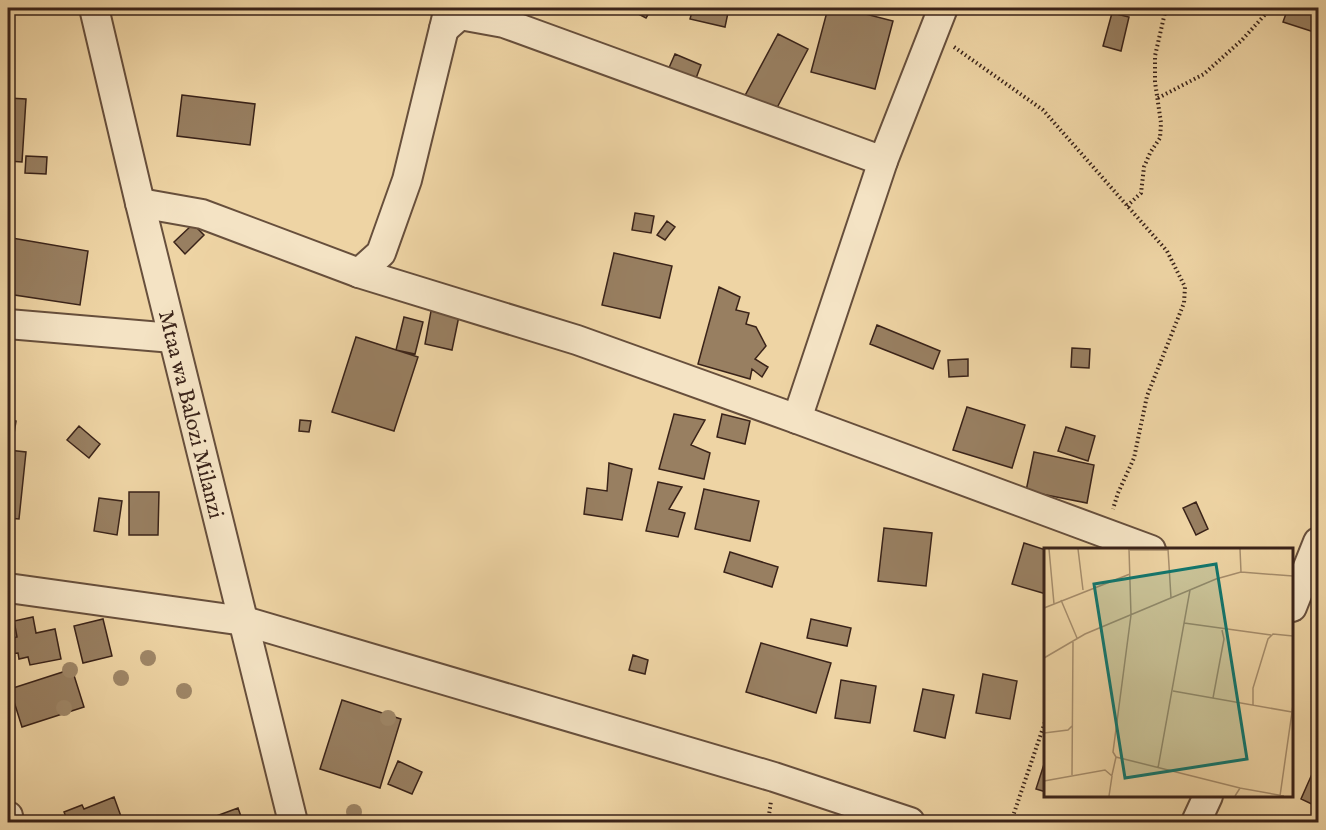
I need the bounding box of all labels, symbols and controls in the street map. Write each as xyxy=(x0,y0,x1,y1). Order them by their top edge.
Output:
street label: Mtaa wa Balozi Milanzi xyxy=(151,308,230,522)
inset map xyxy=(1044,548,1293,797)

